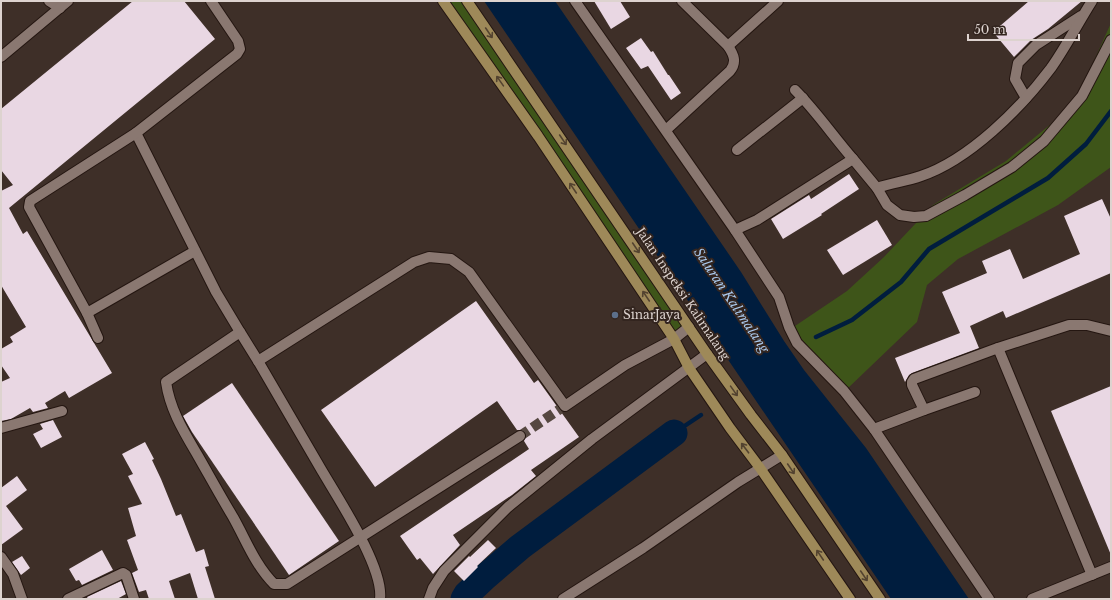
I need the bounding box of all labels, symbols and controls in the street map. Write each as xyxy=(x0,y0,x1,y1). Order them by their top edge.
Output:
scale bar xyxy=(968,16,1079,42)
text: 50 m xyxy=(974,22,1006,37)
one-way arrow xyxy=(485,27,493,38)
one-way arrow xyxy=(495,76,504,87)
one-way arrow xyxy=(559,135,567,146)
one-way arrow xyxy=(569,183,577,194)
street label: Jalan Inspeksi Kalimalang xyxy=(632,223,734,364)
one-way arrow xyxy=(632,242,640,254)
water label: Saluran Kalimalang xyxy=(690,244,774,357)
one-way arrow xyxy=(642,291,650,302)
place label: SinarJaya xyxy=(623,307,680,322)
marker: SinarJaya xyxy=(610,310,620,320)
one-way arrow xyxy=(730,385,738,396)
one-way arrow xyxy=(741,443,750,454)
one-way arrow xyxy=(787,463,795,474)
one-way arrow xyxy=(816,550,824,561)
one-way arrow xyxy=(860,571,868,582)

